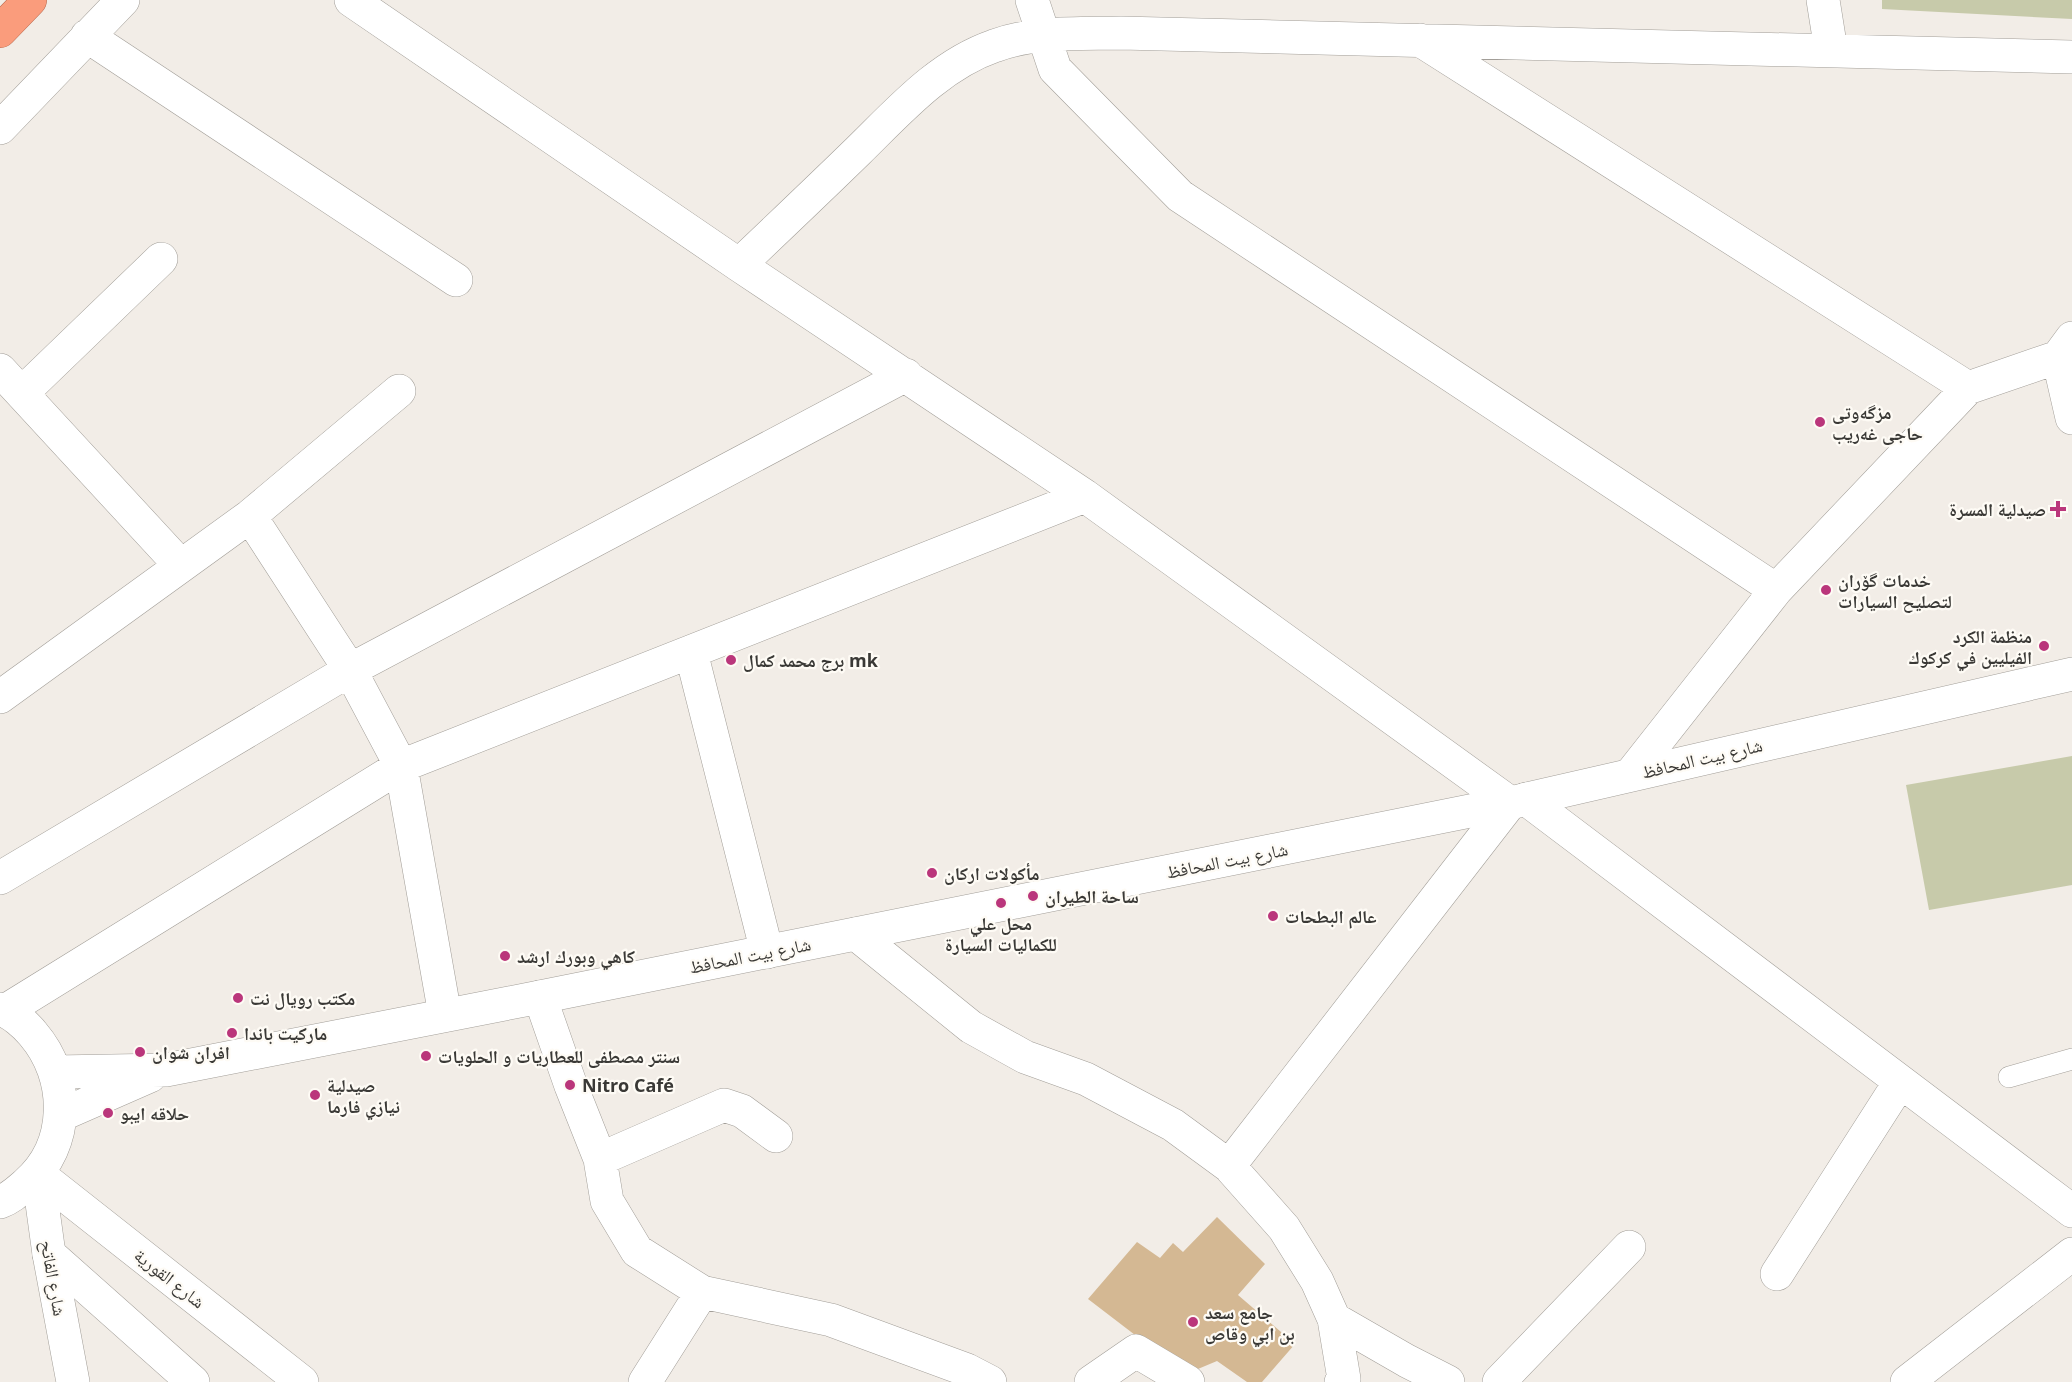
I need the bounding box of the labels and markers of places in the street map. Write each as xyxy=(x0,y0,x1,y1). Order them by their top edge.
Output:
place label: مزگەوتی حاجی غەریب xyxy=(1832,400,1923,445)
marker: مزگەوتی حاجی غەریب xyxy=(1813,415,1827,429)
place label: صيدلية المسرة xyxy=(1949,497,2046,521)
marker: صيدلية المسرة xyxy=(2051,502,2065,516)
place label: خدمات گۆران لتصليح السيارات xyxy=(1838,568,1952,614)
marker: خدمات گۆران لتصليح السيارات xyxy=(1819,583,1833,597)
place label: منظمة الكرد الفيليين في كركوك xyxy=(1909,624,2032,672)
marker: منظمة الكرد الفيليين في كركوك xyxy=(2037,639,2051,653)
place label: برج محمد كمال mk xyxy=(743,648,879,672)
marker: برج محمد كمال mk xyxy=(724,653,738,667)
place label: مأكولات اركان xyxy=(944,861,1039,885)
marker: مأكولات اركان xyxy=(925,866,939,880)
place label: ساحة الطيران xyxy=(1045,884,1139,908)
marker: ساحة الطيران xyxy=(1026,889,1040,903)
marker: محل علي للكماليات السيارة xyxy=(994,896,1008,910)
place label: عالم البطحات xyxy=(1285,904,1377,929)
marker: عالم البطحات xyxy=(1266,909,1280,923)
place label: محل علي للكماليات السيارة xyxy=(945,911,1057,956)
place label: كاهي وبورك ارشد xyxy=(517,944,635,971)
marker: كاهي وبورك ارشد xyxy=(498,949,512,963)
place label: مكتب رويال نت xyxy=(250,986,355,1010)
marker: مكتب رويال نت xyxy=(231,991,245,1005)
place label: ماركيت باندا xyxy=(244,1021,327,1045)
marker: ماركيت باندا xyxy=(225,1026,239,1040)
place label: افران شوان xyxy=(152,1040,230,1064)
place label: سنتر مصطفى للعطاريات و الحلويات xyxy=(438,1044,680,1068)
marker: افران شوان xyxy=(133,1045,147,1059)
marker: سنتر مصطفى للعطاريات و الحلويات xyxy=(419,1049,433,1063)
place label: صيدلية نيازي فارما xyxy=(327,1073,400,1121)
place label: Nitro Café xyxy=(582,1073,674,1097)
marker: Nitro Café xyxy=(563,1078,577,1092)
marker: صيدلية نيازي فارما xyxy=(308,1088,322,1102)
place label: حلاقه ايبو xyxy=(120,1101,189,1125)
marker: حلاقه ايبو xyxy=(101,1106,115,1120)
place label: جامع سعد بن ابي وقاص xyxy=(1205,1300,1295,1348)
marker: جامع سعد بن ابي وقاص xyxy=(1186,1315,1200,1329)

